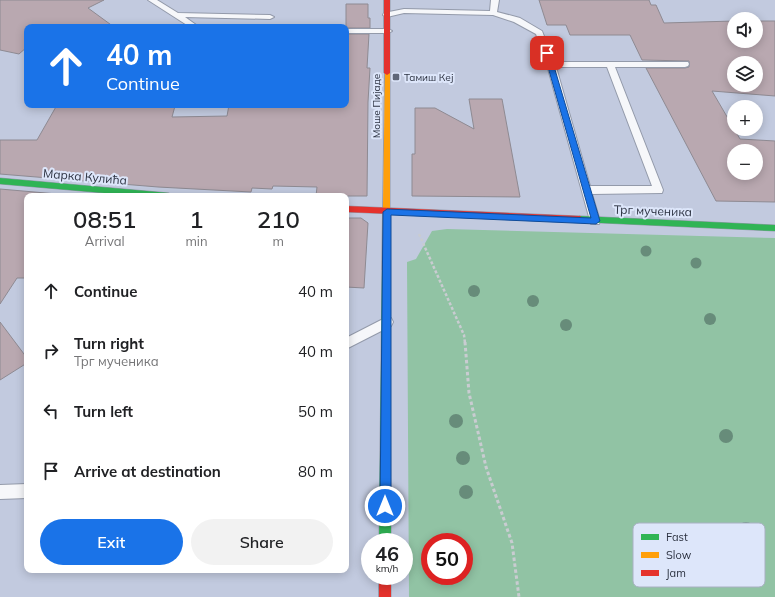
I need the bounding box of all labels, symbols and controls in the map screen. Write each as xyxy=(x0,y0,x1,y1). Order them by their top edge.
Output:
map controls xyxy=(727,12,763,180)
button: sound xyxy=(727,12,763,48)
pin xyxy=(530,36,564,70)
text: 40 m xyxy=(106,37,172,72)
icon: ahead xyxy=(40,40,92,92)
icon: arrive xyxy=(536,42,558,64)
button: layers xyxy=(727,56,763,92)
place label: Тамиш Кеј xyxy=(404,71,453,84)
text: Continue xyxy=(106,72,180,95)
marker: Тамиш Кеј xyxy=(391,72,401,82)
street label: Моше Пијаде xyxy=(370,73,383,138)
button: + xyxy=(727,100,763,136)
button: − xyxy=(727,144,763,180)
street label: Марка Кулића xyxy=(42,165,128,188)
street label: Трг мученика xyxy=(614,202,692,219)
text: 08:51 xyxy=(73,204,136,234)
text: 1 xyxy=(189,204,204,234)
text: 210 xyxy=(257,204,300,234)
text: Arrival xyxy=(85,233,125,249)
text: min xyxy=(185,233,208,249)
text: m xyxy=(273,233,284,249)
icon: ahead xyxy=(40,280,62,302)
text: Continue xyxy=(74,282,137,301)
text: 40 m xyxy=(298,282,333,301)
text: Turn right xyxy=(74,334,144,353)
icon: right xyxy=(40,340,62,362)
text: 40 m xyxy=(298,342,333,361)
text: Трг мученика xyxy=(74,353,159,369)
icon: left xyxy=(40,400,62,422)
text: Turn left xyxy=(74,402,133,421)
text: 50 m xyxy=(298,402,333,421)
icon: arrive xyxy=(40,460,62,482)
text: Arrive at destination xyxy=(74,462,221,481)
text: 80 m xyxy=(298,462,333,481)
position arrow xyxy=(364,485,406,527)
button: Exit xyxy=(40,519,183,565)
button: Share xyxy=(191,519,333,565)
legend xyxy=(633,523,765,587)
text: Fast xyxy=(666,530,688,544)
speed limit sign: 50 xyxy=(421,533,473,585)
text: 46 xyxy=(375,541,399,566)
text: Slow xyxy=(666,548,692,562)
text: km/h xyxy=(376,562,398,575)
text: Jam xyxy=(666,566,686,580)

